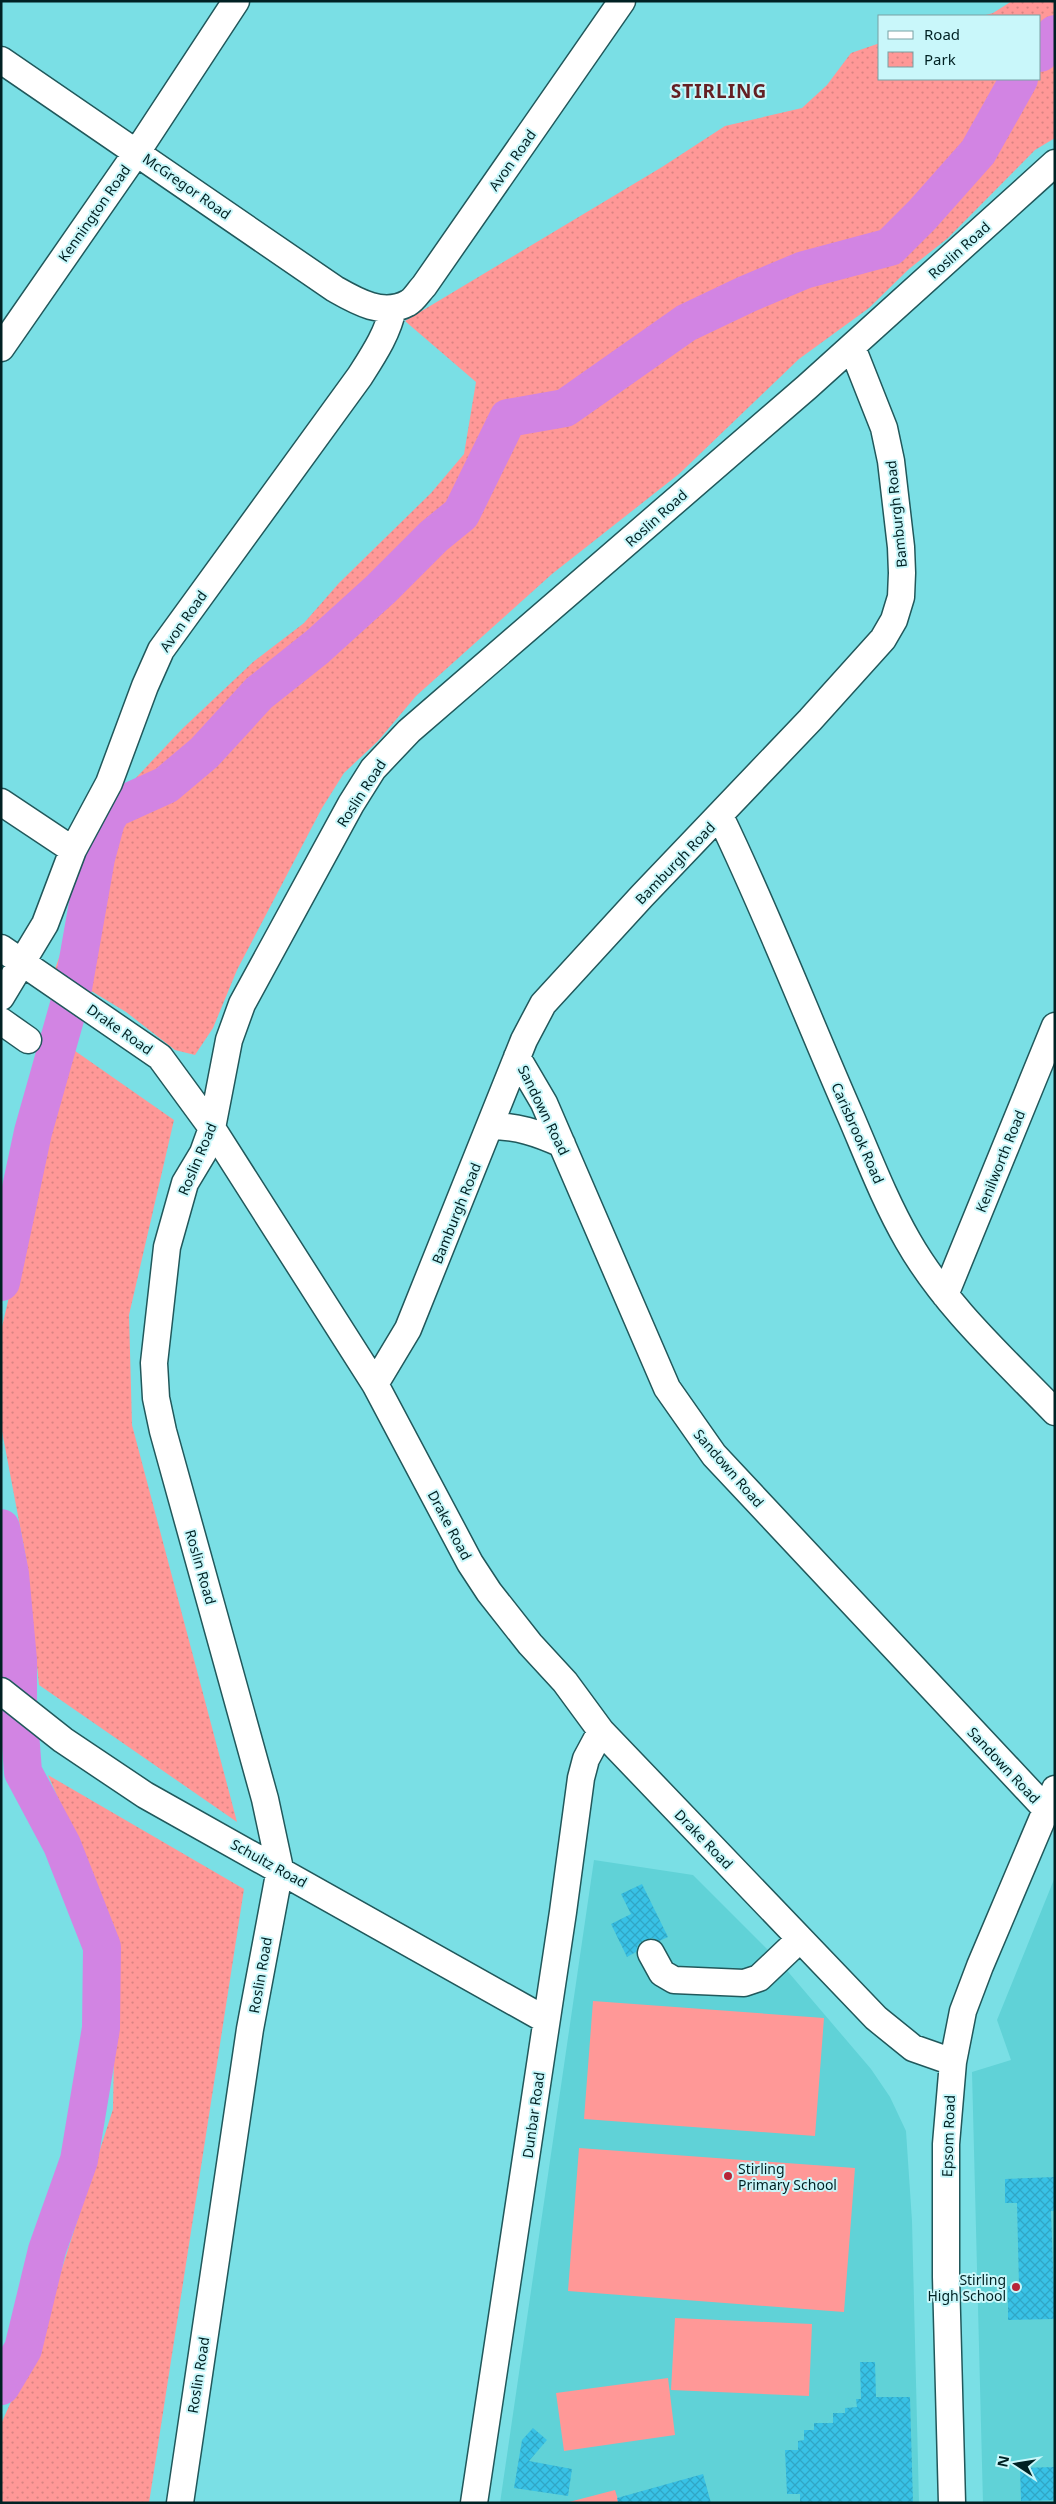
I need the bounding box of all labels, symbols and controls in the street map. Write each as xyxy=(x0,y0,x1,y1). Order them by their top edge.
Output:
legend xyxy=(878,15,1041,80)
text: Road xyxy=(924,24,960,44)
text: Park xyxy=(924,49,956,69)
district label: STIRLING xyxy=(671,78,767,104)
street label: Avon Road xyxy=(484,126,540,194)
street label: McGregor Road xyxy=(139,149,235,223)
street label: Kennington Road xyxy=(53,161,135,265)
street label: Roslin Road xyxy=(924,217,994,283)
street label: Bamburgh Road xyxy=(881,460,911,568)
street label: Roslin Road xyxy=(621,485,691,551)
street label: Avon Road xyxy=(155,587,211,655)
street label: Roslin Road xyxy=(332,756,390,830)
street label: Bamburgh Road xyxy=(631,818,719,908)
street label: Drake Road xyxy=(83,999,157,1059)
street label: Sandown Road xyxy=(514,1062,574,1158)
street label: Carisbrook Road xyxy=(827,1080,889,1186)
street label: Kenilworth Road xyxy=(971,1107,1029,1215)
street label: Roslin Road xyxy=(173,1120,221,1198)
street label: Bamburgh Road xyxy=(427,1160,485,1266)
street label: Sandown Road xyxy=(690,1425,768,1511)
street label: Drake Road xyxy=(424,1487,476,1563)
street label: Roslin Road xyxy=(181,1527,221,1607)
street label: Sandown Road xyxy=(964,1723,1044,1807)
street label: Drake Road xyxy=(671,1805,737,1873)
street label: Schultz Road xyxy=(228,1834,310,1892)
street label: Roslin Road xyxy=(244,1935,276,2015)
street label: Dunbar Road xyxy=(518,2071,548,2159)
street label: Epsom Road xyxy=(937,2095,959,2177)
place label: Stirling Primary School xyxy=(738,2159,837,2194)
marker: Stirling Primary School xyxy=(722,2170,734,2182)
place label: Stirling High School xyxy=(928,2270,1006,2305)
marker: Stirling High School xyxy=(1010,2281,1022,2293)
street label: Roslin Road xyxy=(183,2335,213,2415)
north arrow xyxy=(991,2439,1041,2489)
text: N xyxy=(992,2454,1013,2469)

